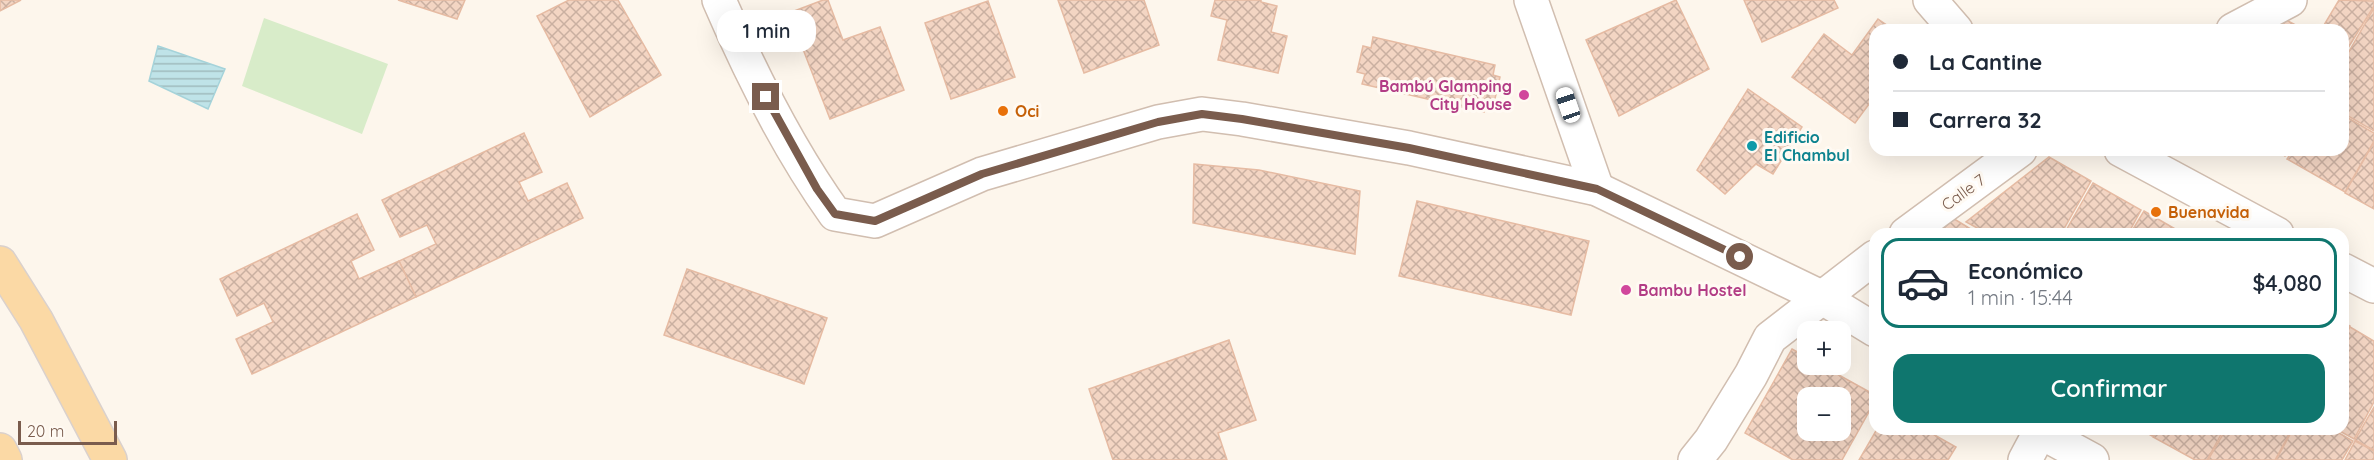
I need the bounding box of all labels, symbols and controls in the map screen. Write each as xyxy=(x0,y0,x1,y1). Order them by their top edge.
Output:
callout: 1 min xyxy=(716,10,816,52)
text: 1 min xyxy=(743,18,790,43)
text: La Cantine xyxy=(1929,48,2042,76)
place label: Bambú Glamping City House xyxy=(1379,76,1512,114)
route end xyxy=(752,83,779,110)
car xyxy=(1554,85,1582,125)
marker: Bambú Glamping City House xyxy=(1517,88,1531,102)
place label: Oci xyxy=(1015,101,1039,121)
marker: Oci xyxy=(996,104,1010,118)
text: Carrera 32 xyxy=(1929,106,2042,134)
place label: Edificio El Chambul xyxy=(1764,127,1850,165)
marker: Edificio El Chambul xyxy=(1745,139,1759,153)
street label: Calle 7 xyxy=(1937,170,1989,214)
place label: Buenavida xyxy=(2168,202,2250,222)
marker: Buenavida xyxy=(2149,205,2163,219)
route start xyxy=(1726,243,1753,270)
icon: car xyxy=(1896,256,1950,310)
text: Económico xyxy=(1968,257,2083,285)
text: $4,080 xyxy=(2252,269,2322,297)
place label: Bambu Hostel xyxy=(1638,280,1747,300)
marker: Bambu Hostel xyxy=(1619,283,1633,297)
text: 1 min · 15:44 xyxy=(1968,285,2073,310)
map controls xyxy=(1797,321,1851,441)
button: + xyxy=(1797,321,1851,375)
button: Confirmar xyxy=(1893,354,2325,423)
button: − xyxy=(1797,387,1851,441)
scale bar xyxy=(18,418,117,446)
text: 20 m xyxy=(27,421,64,441)

